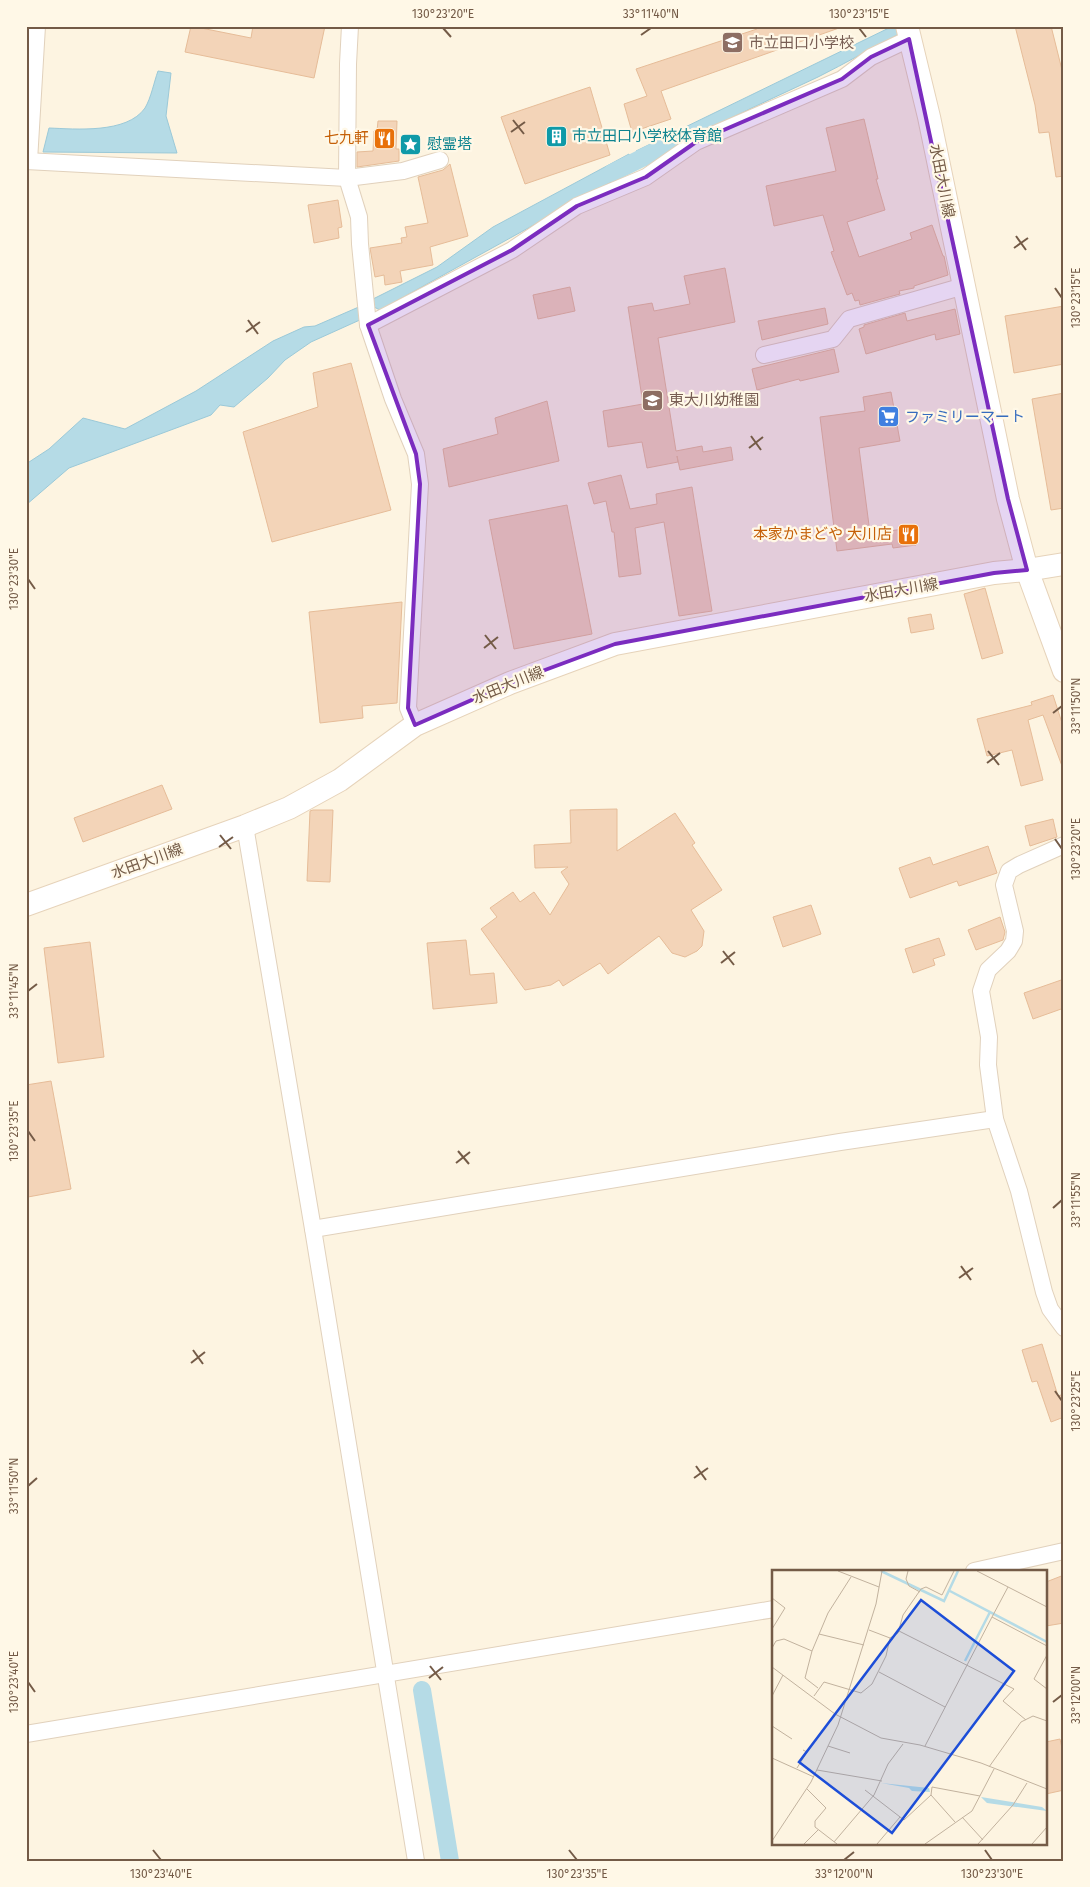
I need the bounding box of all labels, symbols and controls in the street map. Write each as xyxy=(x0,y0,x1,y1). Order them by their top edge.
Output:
text: 130°23'20"E xyxy=(412,7,474,21)
text: 33°11'40"N xyxy=(623,7,679,21)
text: 130°23'15"E xyxy=(829,7,889,21)
school or university icon: 市立田口小学校 xyxy=(721,31,745,55)
place label: 市立田口小学校 xyxy=(749,34,854,52)
building icon: 市立田口小学校体育館 xyxy=(544,124,568,148)
restaurant icon: 七九軒 xyxy=(373,126,397,150)
place label: 市立田口小学校体育館 xyxy=(572,127,722,145)
place label: 七九軒 xyxy=(324,129,369,147)
place icon: 慰霊塔 xyxy=(399,132,423,156)
place label: 慰霊塔 xyxy=(427,135,472,153)
street label: 水田大川線 xyxy=(926,142,958,220)
text: 130°23'15"E xyxy=(1069,268,1083,328)
school or university icon: 東大川幼稚園 xyxy=(641,388,665,412)
place label: 東大川幼稚園 xyxy=(669,391,759,409)
supermarket icon: ファミリーマート xyxy=(877,405,901,429)
place label: ファミリーマート xyxy=(905,408,1025,426)
restaurant icon: 本家かまどや 大川店 xyxy=(896,522,920,546)
place label: 本家かまどや 大川店 xyxy=(753,525,892,543)
text: 130°23'30"E xyxy=(7,548,21,610)
street label: 水田大川線 xyxy=(862,575,940,605)
street label: 水田大川線 xyxy=(470,663,546,707)
text: 33°11'50"N xyxy=(1069,678,1083,734)
text: 130°23'20"E xyxy=(1069,818,1083,880)
street label: 水田大川線 xyxy=(109,840,185,882)
text: 33°11'45"N xyxy=(7,963,21,1019)
text: 130°23'35"E xyxy=(7,1100,21,1162)
text: 33°11'55"N xyxy=(1069,1172,1083,1228)
text: 130°23'25"E xyxy=(1069,1370,1083,1432)
text: 33°11'50"N xyxy=(7,1458,21,1514)
inset map xyxy=(772,1570,1048,1844)
text: 130°23'40"E xyxy=(7,1651,21,1713)
text: 33°12'00"N xyxy=(1069,1666,1083,1724)
text: 130°23'40"E xyxy=(130,1867,192,1881)
text: 130°23'35"E xyxy=(546,1867,608,1881)
text: 33°12'00"N xyxy=(815,1867,873,1881)
text: 130°23'30"E xyxy=(961,1867,1023,1881)

